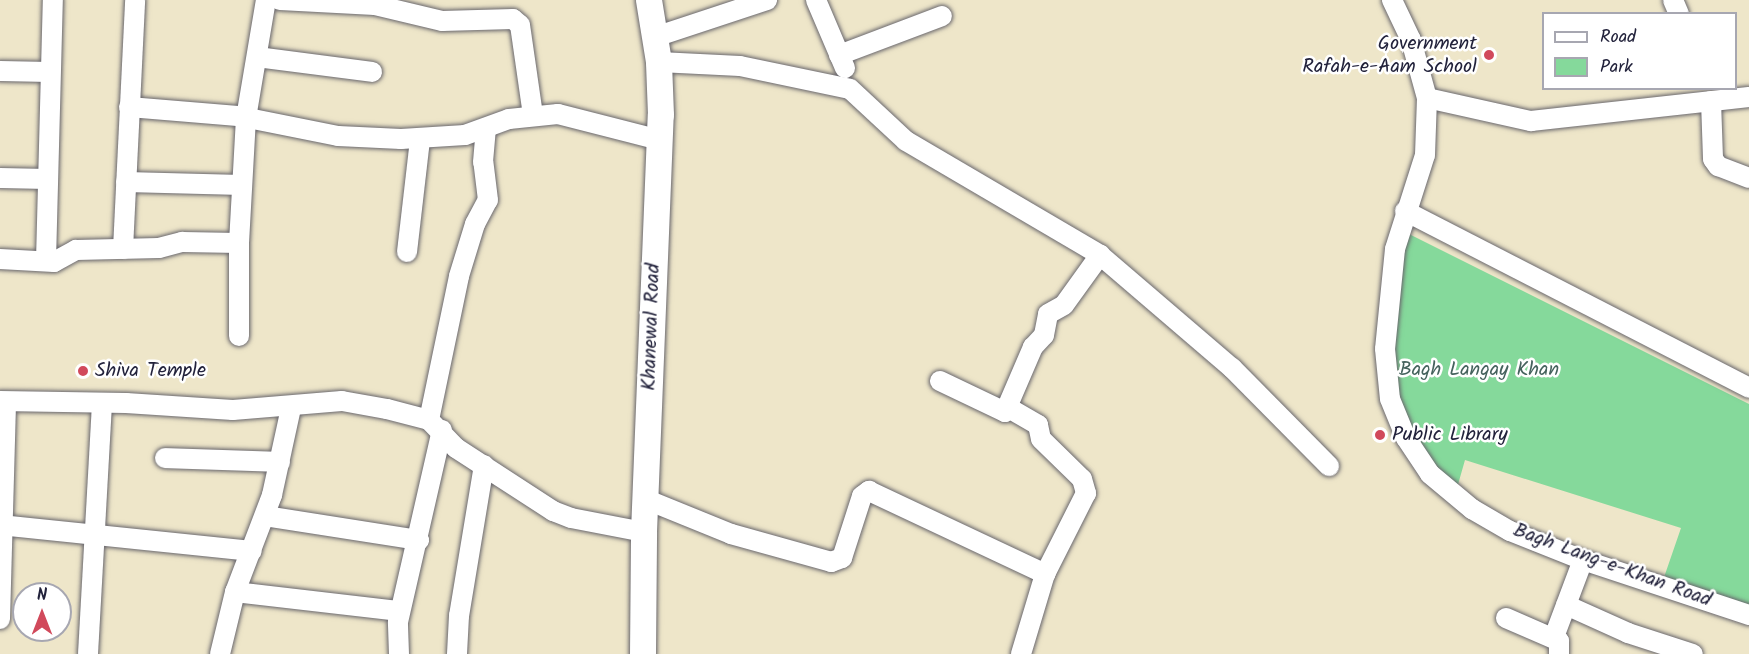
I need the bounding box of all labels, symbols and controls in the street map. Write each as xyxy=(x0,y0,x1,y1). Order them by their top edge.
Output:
legend xyxy=(1542,12,1737,90)
text: Road xyxy=(1600,23,1636,52)
place label: Government Rafah-e-Aam School xyxy=(1302,32,1477,79)
marker: Government Rafah-e-Aam School xyxy=(1482,48,1496,62)
text: Park xyxy=(1600,53,1633,82)
street label: Khanewal Road xyxy=(638,263,666,391)
park label: Bagh Langay Khan xyxy=(1399,358,1559,382)
place label: Shiva Temple xyxy=(95,359,206,383)
marker: Shiva Temple xyxy=(76,364,90,378)
place label: Public Library xyxy=(1392,423,1508,447)
marker: Public Library xyxy=(1373,428,1387,442)
street label: Bagh Lang-e-Khan Road xyxy=(1510,519,1714,613)
north arrow xyxy=(12,582,72,642)
text: N xyxy=(37,583,47,608)

